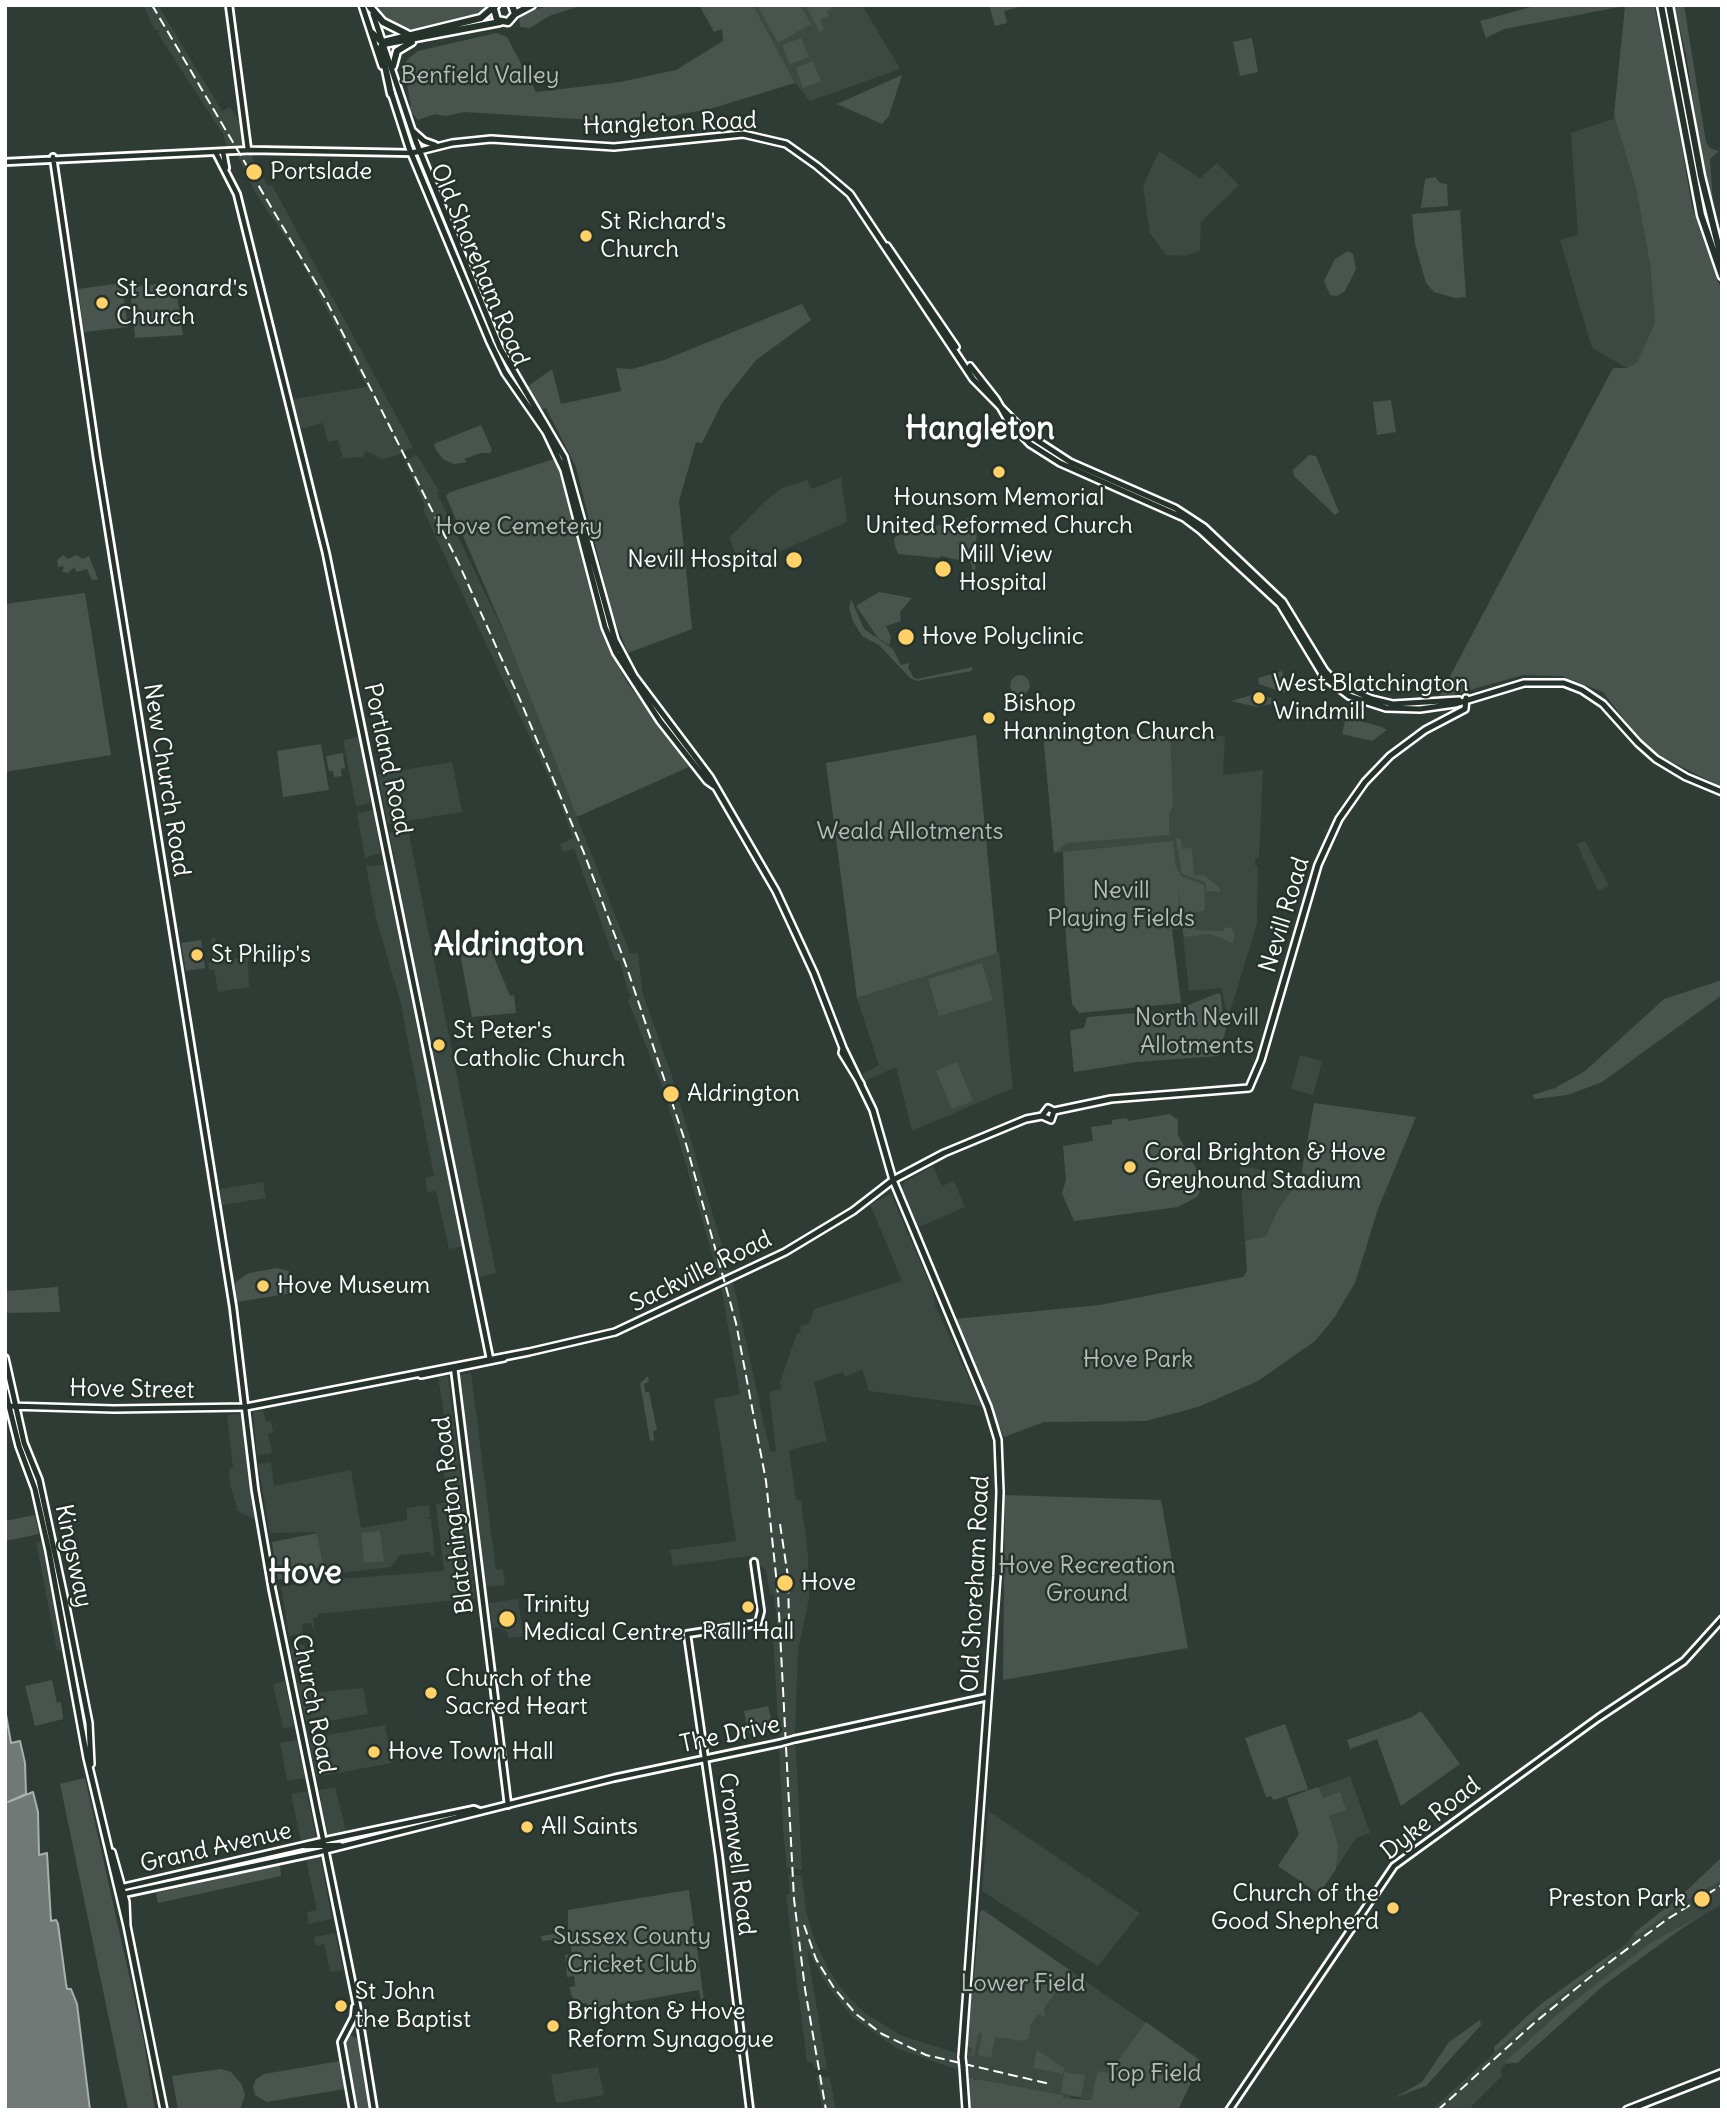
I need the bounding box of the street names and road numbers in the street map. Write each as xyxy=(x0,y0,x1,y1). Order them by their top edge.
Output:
street label: Hangleton Road xyxy=(583,107,757,141)
street label: Old Shoreham Road xyxy=(423,159,535,371)
street label: New Church Road xyxy=(137,681,195,879)
street label: Portland Road xyxy=(357,681,417,837)
street label: Nevill Road xyxy=(1254,854,1316,976)
street label: Sackville Road xyxy=(625,1225,777,1319)
street label: Hove Street xyxy=(69,1375,195,1405)
street label: Blatchington Road xyxy=(428,1414,480,1616)
street label: Old Shoreham Road xyxy=(956,1475,996,1693)
street label: Kingsway xyxy=(48,1502,98,1610)
street label: Church Road xyxy=(285,1632,341,1776)
street label: The Drive xyxy=(677,1710,783,1760)
street label: Cromwell Road xyxy=(712,1771,760,1937)
street label: Dyke Road xyxy=(1376,1771,1486,1867)
street label: Grand Avenue xyxy=(137,1817,295,1879)

